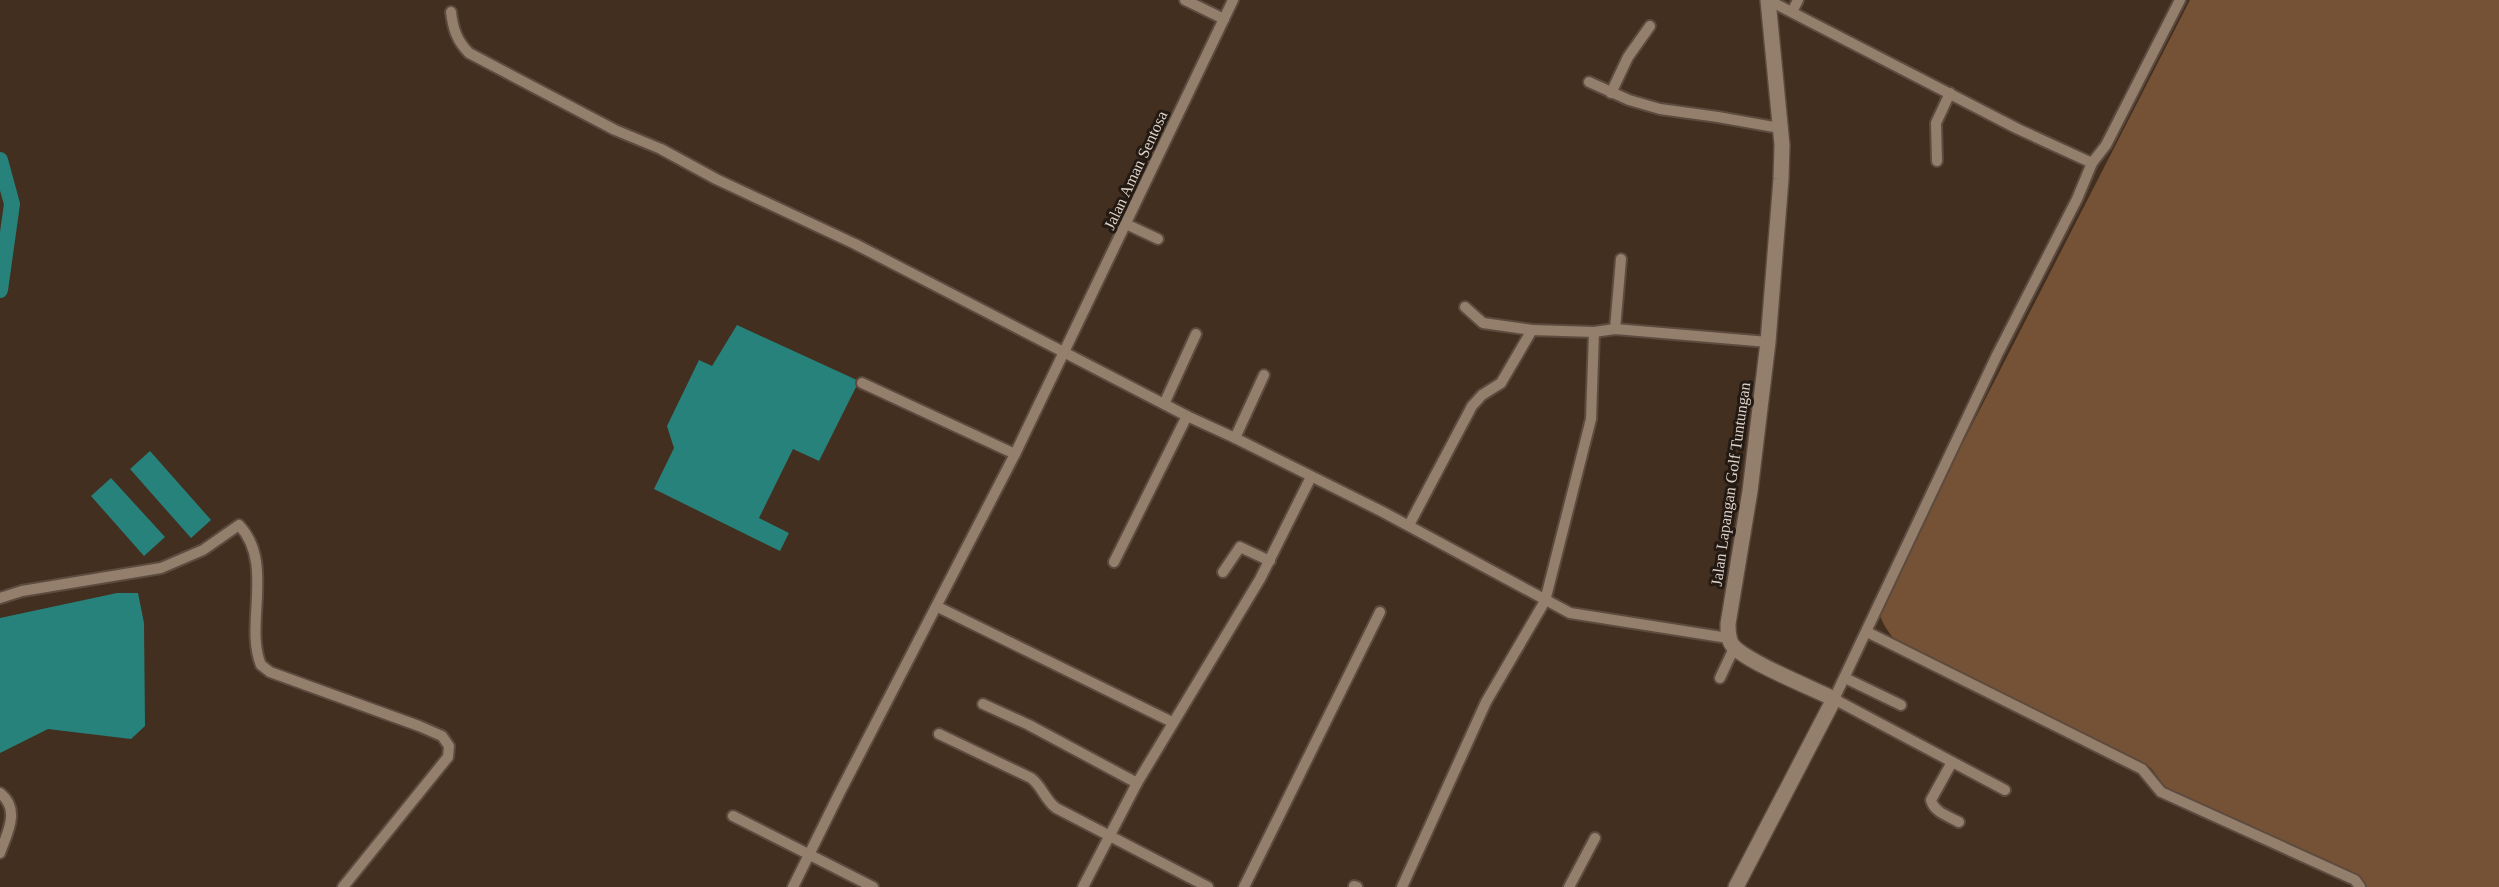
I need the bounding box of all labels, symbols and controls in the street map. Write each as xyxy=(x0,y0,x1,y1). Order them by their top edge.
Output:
street label: Jalan Aman Sentosa xyxy=(1101,108,1170,232)
street label: Jalan Lapangan Golf Tuntungan xyxy=(1708,381,1754,587)

